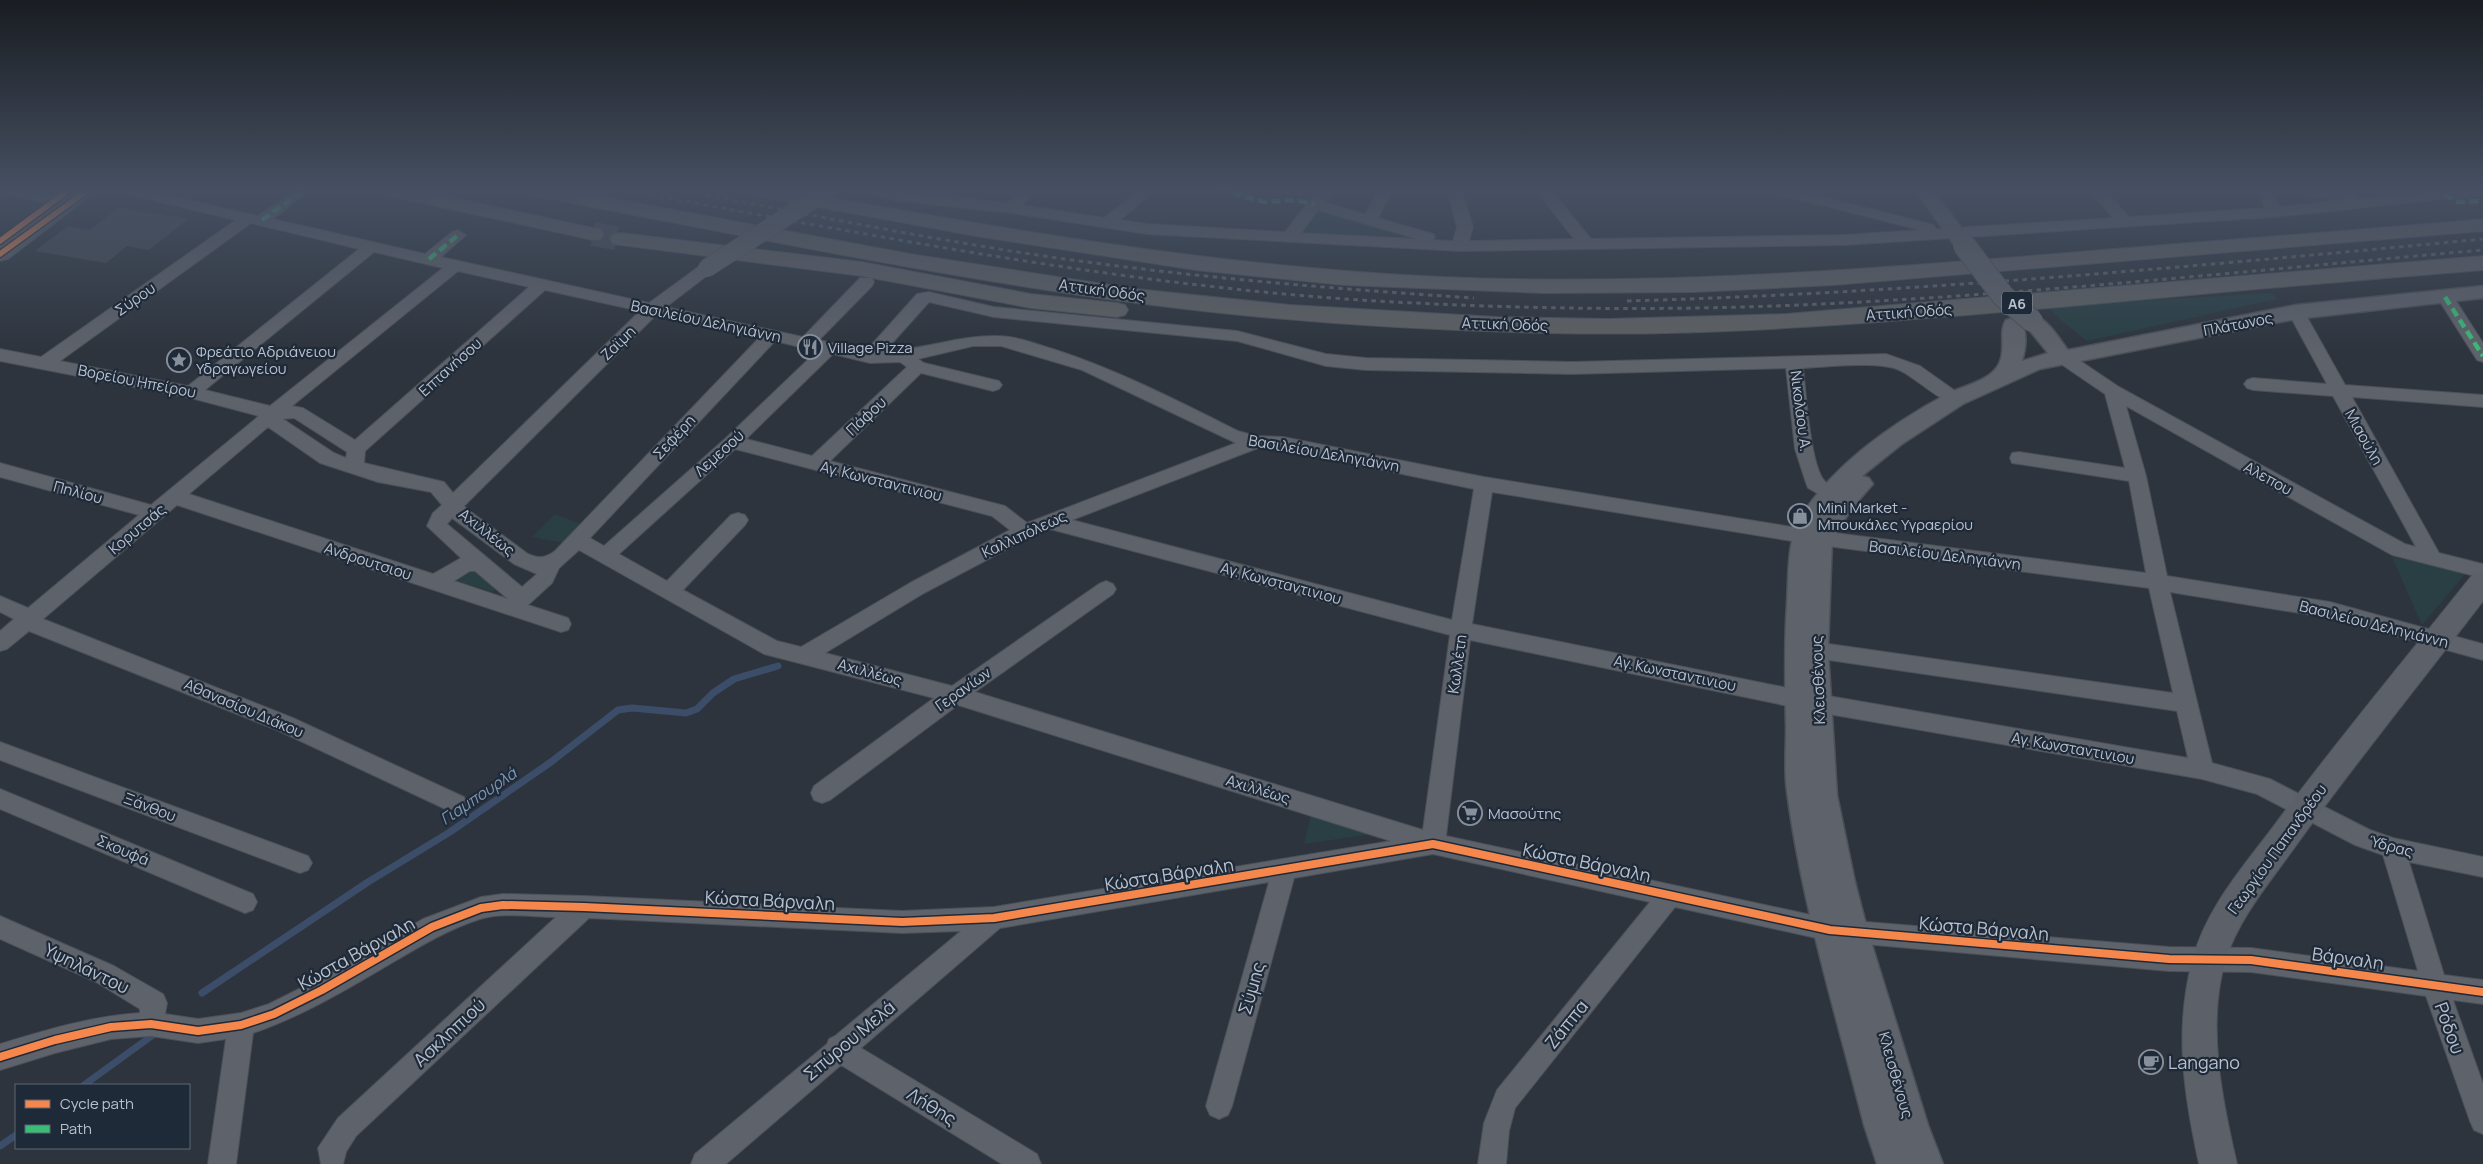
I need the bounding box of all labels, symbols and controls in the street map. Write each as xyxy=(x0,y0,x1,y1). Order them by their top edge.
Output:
street label: Αττική Οδός xyxy=(1058,274,1146,306)
street label: Σύρου xyxy=(111,277,159,321)
road number: Α6 xyxy=(2002,292,2032,314)
street label: Βασιλείου Δεληγιάννη xyxy=(629,295,783,347)
street label: Αττική Οδός xyxy=(1865,299,1953,325)
street label: Πλάτωνος xyxy=(2201,307,2275,341)
street label: Αττική Οδός xyxy=(1461,312,1549,336)
street label: Ζαϊμη xyxy=(596,321,640,365)
street label: Επτανήσου xyxy=(414,333,486,401)
restaurant icon: Village Pizza xyxy=(797,334,823,360)
place label: Village Pizza xyxy=(828,337,913,358)
place label: Φρεάτιο Αδριάνειου Υδραγωγείου xyxy=(196,341,336,379)
place icon: Φρεάτιο Αδριάνειου Υδραγωγείου xyxy=(166,347,192,373)
street label: Βορείου Ηπείρου xyxy=(76,359,198,403)
street label: Νικολάου Α. xyxy=(1786,369,1816,453)
street label: Πάφου xyxy=(841,392,891,440)
street label: Μιαούλη xyxy=(2340,405,2388,469)
street label: Σεφέρη xyxy=(648,410,700,464)
street label: Λεμεσού xyxy=(690,425,748,481)
street label: Βασιλείου Δεληγιάννη xyxy=(1247,429,1401,477)
street label: Αγ. Κωνσταντινιου xyxy=(818,456,944,506)
street label: Αλεπου xyxy=(2240,456,2296,500)
street label: Πηλίου xyxy=(51,475,105,509)
place label: Mini Market - Μπουκάλες Υγραερίου xyxy=(1818,497,1973,535)
street label: Κορυτσάς xyxy=(104,499,170,559)
street label: Αχιλλέως xyxy=(455,503,519,561)
shop icon: Mini Market - Μπουκάλες Υγραερίου xyxy=(1787,503,1813,529)
street label: Καλλιπόλεως xyxy=(978,505,1070,563)
street label: Βασιλείου Δεληγιάννη xyxy=(1868,535,2022,575)
street label: Ανδρουτσιου xyxy=(322,537,414,585)
street label: Αγ. Κωνσταντινιου xyxy=(1218,557,1344,609)
street label: Βασιλείου Δεληγιάννη xyxy=(2297,595,2451,653)
street label: Κωλλέτη xyxy=(1442,633,1472,695)
street label: Κλεισθένους xyxy=(1806,635,1830,725)
street label: Αγ. Κωνσταντινιου xyxy=(1612,650,1738,696)
street label: Αχιλλέως xyxy=(835,653,905,691)
street label: Γερανίων xyxy=(931,662,996,716)
street label: Αθανασίου Διάκου xyxy=(181,673,307,743)
street label: Αγ. Κωνσταντινιου xyxy=(2010,727,2136,769)
water label: Γιαμπουρλά xyxy=(435,762,522,830)
street label: Αχιλλέως xyxy=(1223,769,1293,809)
street label: Γεωργίου Παπανδρέου xyxy=(2223,780,2331,918)
street label: Ξάνθου xyxy=(121,787,179,827)
supermarket icon: Μασούτης xyxy=(1457,800,1483,826)
place label: Μασούτης xyxy=(1488,803,1561,824)
street label: Σκουφά xyxy=(94,830,152,870)
street label: Ύδρας xyxy=(2366,830,2416,862)
street label: Κώστα Βάρναλη xyxy=(1521,837,1653,887)
street label: Κώστα Βάρναλη xyxy=(1103,852,1235,896)
street label: Κώστα Βάρναλη xyxy=(704,885,836,915)
street label: Κώστα Βάρναλη xyxy=(1918,910,2050,946)
street label: Κώστα Βάρναλη xyxy=(293,911,419,995)
street label: Υψηλάντου xyxy=(41,937,133,999)
street label: Βάρναλη xyxy=(2311,941,2385,975)
street label: Σύμης xyxy=(1232,959,1270,1017)
street label: Ασκληπιού xyxy=(408,992,490,1072)
street label: Σπύρου Μελά xyxy=(798,995,900,1085)
street label: Ζάππα xyxy=(1539,995,1593,1053)
street label: Ρόδου xyxy=(2430,999,2470,1057)
street label: Κλεισθένους xyxy=(1874,1029,1918,1121)
cafe icon: Langano xyxy=(2138,1049,2164,1075)
place label: Langano xyxy=(2168,1050,2240,1074)
street label: Λήθης xyxy=(903,1082,961,1130)
legend xyxy=(15,1084,190,1149)
text: Cycle path xyxy=(60,1093,134,1114)
text: Path xyxy=(60,1118,92,1139)

